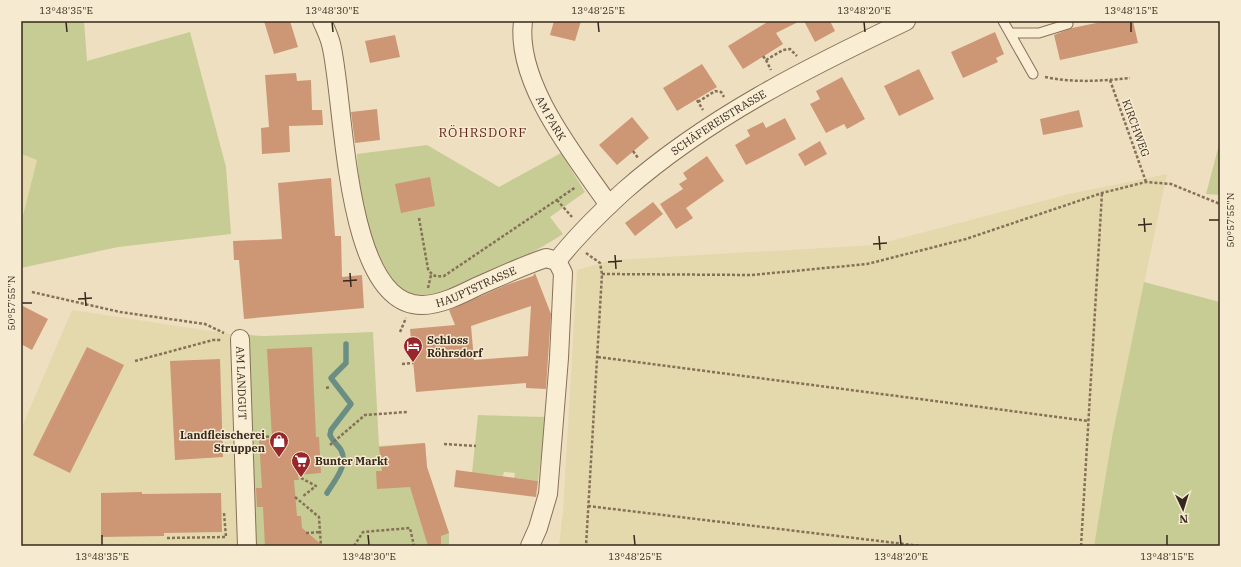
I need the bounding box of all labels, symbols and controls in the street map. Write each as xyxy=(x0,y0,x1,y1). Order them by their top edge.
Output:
text: 13°48'35"E xyxy=(39,4,93,17)
text: 13°48'30"E xyxy=(305,4,359,17)
text: 13°48'25"E xyxy=(571,4,625,17)
text: 13°48'20"E xyxy=(837,4,891,17)
text: 13°48'15"E xyxy=(1104,4,1158,17)
street label: SCHÄFEREISTRASSE xyxy=(668,87,769,158)
street label: AM PARK xyxy=(533,94,569,143)
street label: KIRCHWEG xyxy=(1119,97,1153,159)
district label: RÖHRSDORF xyxy=(438,124,528,141)
text: 50°57'55"N xyxy=(1224,192,1237,248)
street label: HAUPTSTRASSE xyxy=(434,263,518,310)
text: 50°57'55"N xyxy=(5,275,18,331)
place label: Schloss Röhrsdorf xyxy=(427,333,483,360)
hotel icon: Schloss Röhrsdorf xyxy=(402,335,424,363)
street label: AM LANDGUT xyxy=(233,346,250,420)
place label: Landfleischerei Struppen xyxy=(180,428,265,455)
shop icon: Landfleischerei Struppen xyxy=(268,430,290,458)
supermarket icon: Bunter Markt xyxy=(290,450,312,478)
place label: Bunter Markt xyxy=(315,454,388,468)
north arrow xyxy=(1163,489,1203,529)
text: N xyxy=(1179,512,1189,526)
text: 13°48'35"E xyxy=(75,550,129,563)
text: 13°48'30"E xyxy=(342,550,396,563)
text: 13°48'25"E xyxy=(608,550,662,563)
text: 13°48'20"E xyxy=(874,550,928,563)
text: 13°48'15"E xyxy=(1140,550,1194,563)

